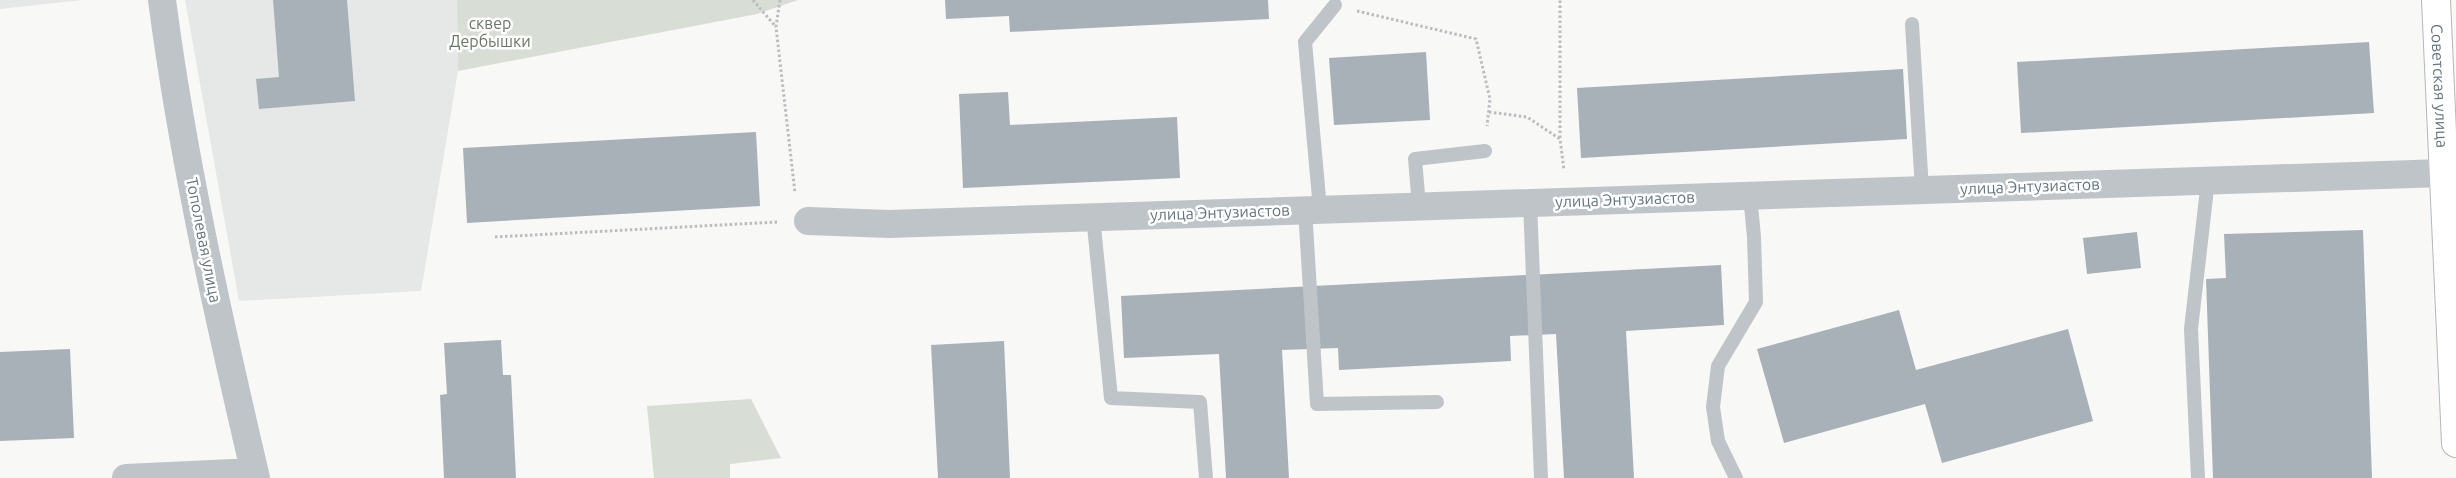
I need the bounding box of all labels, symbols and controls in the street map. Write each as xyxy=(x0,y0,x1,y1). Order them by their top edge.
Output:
park label: сквер Дербышки xyxy=(449,14,531,50)
street label: Советская улица xyxy=(2428,24,2452,148)
street label: улица Энтузиастов xyxy=(1960,175,2100,197)
street label: Тополевая улица xyxy=(183,176,225,304)
street label: улица Энтузиастов xyxy=(1555,188,1695,210)
street label: улица Энтузиастов xyxy=(1150,201,1290,223)

